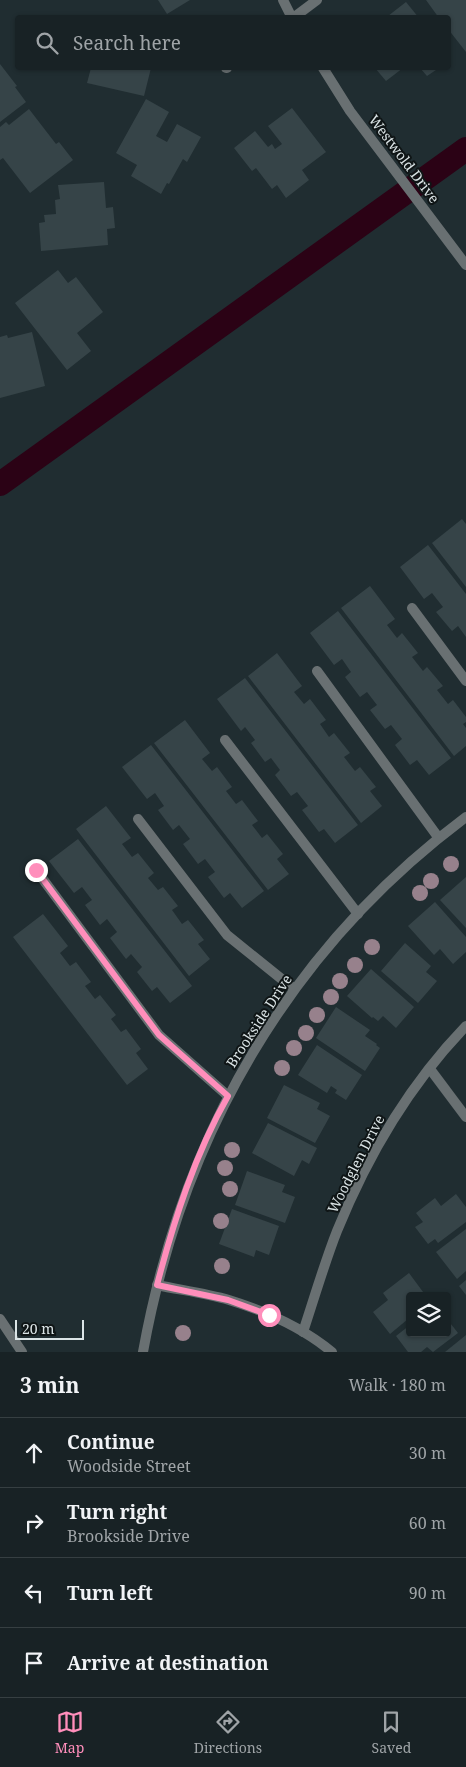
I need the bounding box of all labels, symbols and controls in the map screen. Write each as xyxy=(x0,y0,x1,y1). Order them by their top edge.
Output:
search box xyxy=(15,15,451,70)
icon: search xyxy=(33,29,61,57)
text: Search here xyxy=(73,30,181,56)
street label: Westwold Drive xyxy=(365,111,444,207)
route end xyxy=(25,859,48,882)
street label: Brookside Drive xyxy=(221,970,296,1071)
street label: Woodglen Drive xyxy=(323,1112,388,1216)
map controls xyxy=(406,1292,451,1337)
button: layers xyxy=(406,1292,451,1337)
route start xyxy=(258,1304,281,1327)
scale bar xyxy=(15,1317,84,1340)
text: 20 m xyxy=(22,1319,55,1338)
text: 3 min xyxy=(20,1371,79,1399)
text: Walk · 180 m xyxy=(349,1374,446,1396)
text: Continue xyxy=(67,1429,155,1455)
icon: ahead xyxy=(20,1439,48,1467)
text: 30 m xyxy=(409,1442,446,1464)
text: Woodside Street xyxy=(67,1455,191,1477)
text: Turn right xyxy=(67,1499,167,1525)
icon: right xyxy=(20,1509,48,1537)
text: 60 m xyxy=(409,1512,446,1534)
text: Brookside Drive xyxy=(67,1525,190,1547)
icon: left xyxy=(20,1579,48,1607)
text: Turn left xyxy=(67,1580,153,1606)
text: 90 m xyxy=(409,1582,446,1604)
icon: arrive xyxy=(20,1649,48,1677)
text: Arrive at destination xyxy=(67,1650,269,1676)
tab: Map xyxy=(55,1708,84,1757)
tab: Directions xyxy=(194,1708,262,1757)
tab: Saved xyxy=(372,1708,411,1757)

